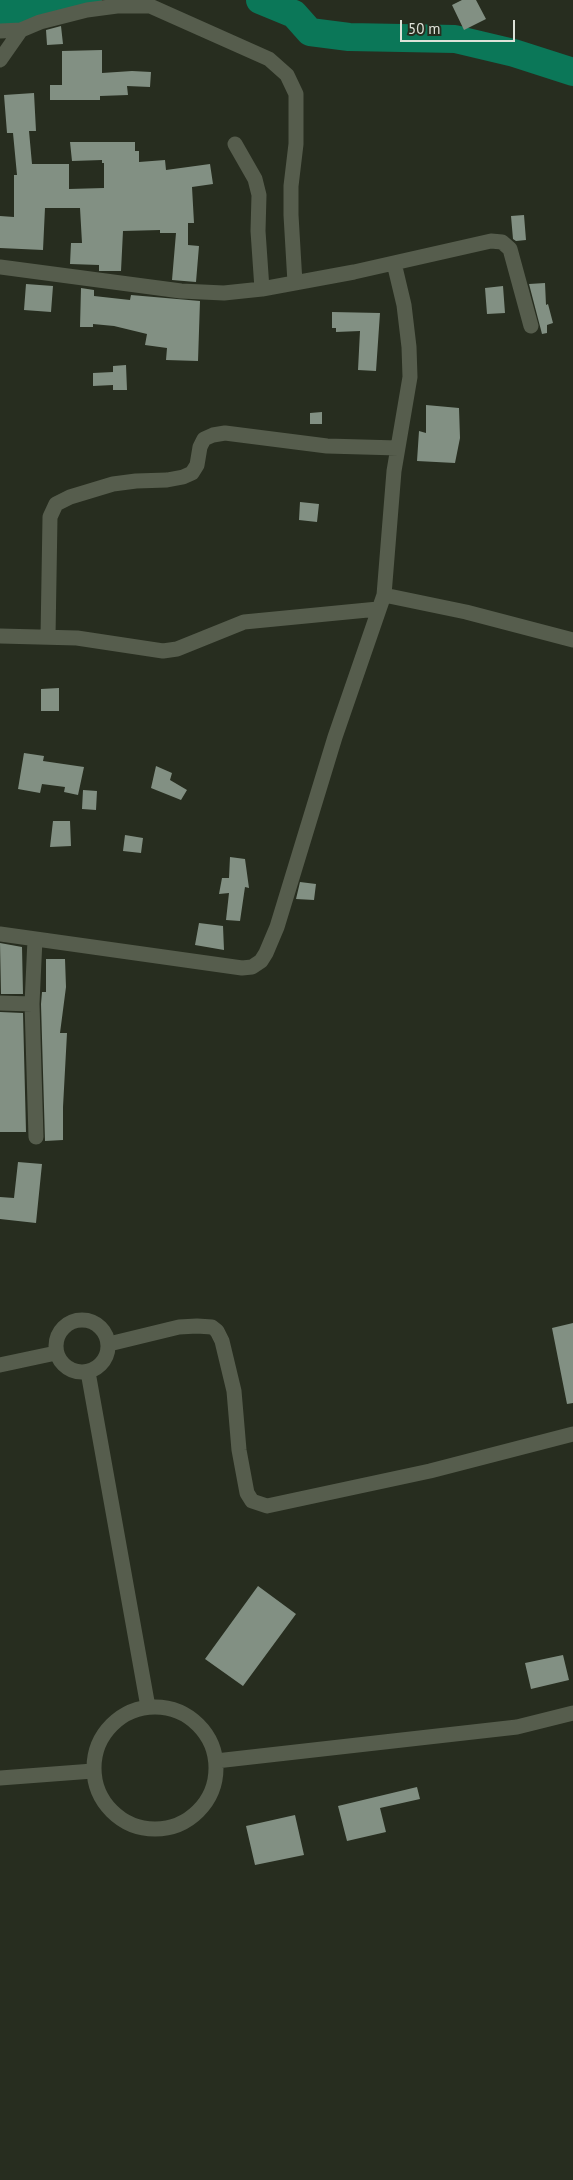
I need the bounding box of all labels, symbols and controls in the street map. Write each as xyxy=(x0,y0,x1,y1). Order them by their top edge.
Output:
scale bar xyxy=(403,10,518,42)
text: 50 m xyxy=(408,19,441,38)

